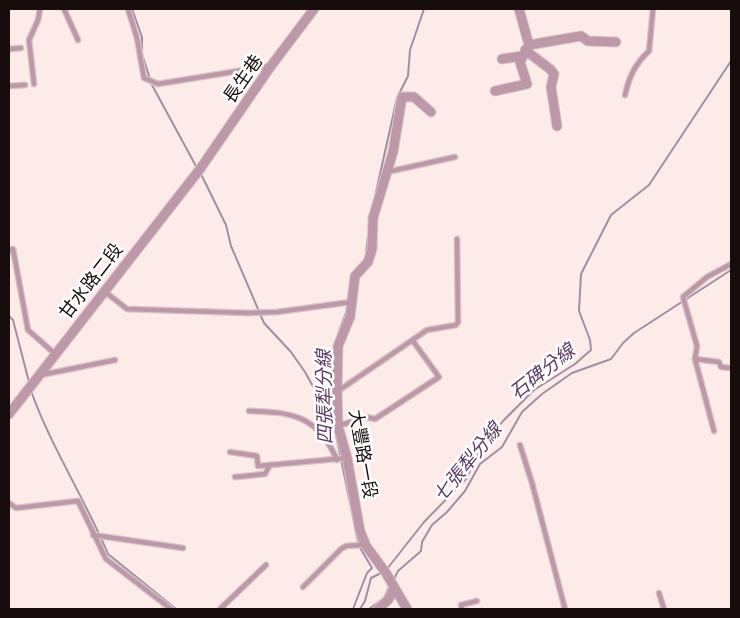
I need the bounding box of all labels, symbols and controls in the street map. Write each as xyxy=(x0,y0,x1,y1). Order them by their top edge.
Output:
street label: 長生巷 xyxy=(217,49,268,108)
street label: 甘水路二段 xyxy=(53,238,128,324)
water label: 石碑分線 xyxy=(504,336,582,405)
water label: 四張犁分線 xyxy=(310,347,338,445)
street label: 大豐路一段 xyxy=(343,407,384,500)
water label: 七張犁分線 xyxy=(427,415,508,507)

